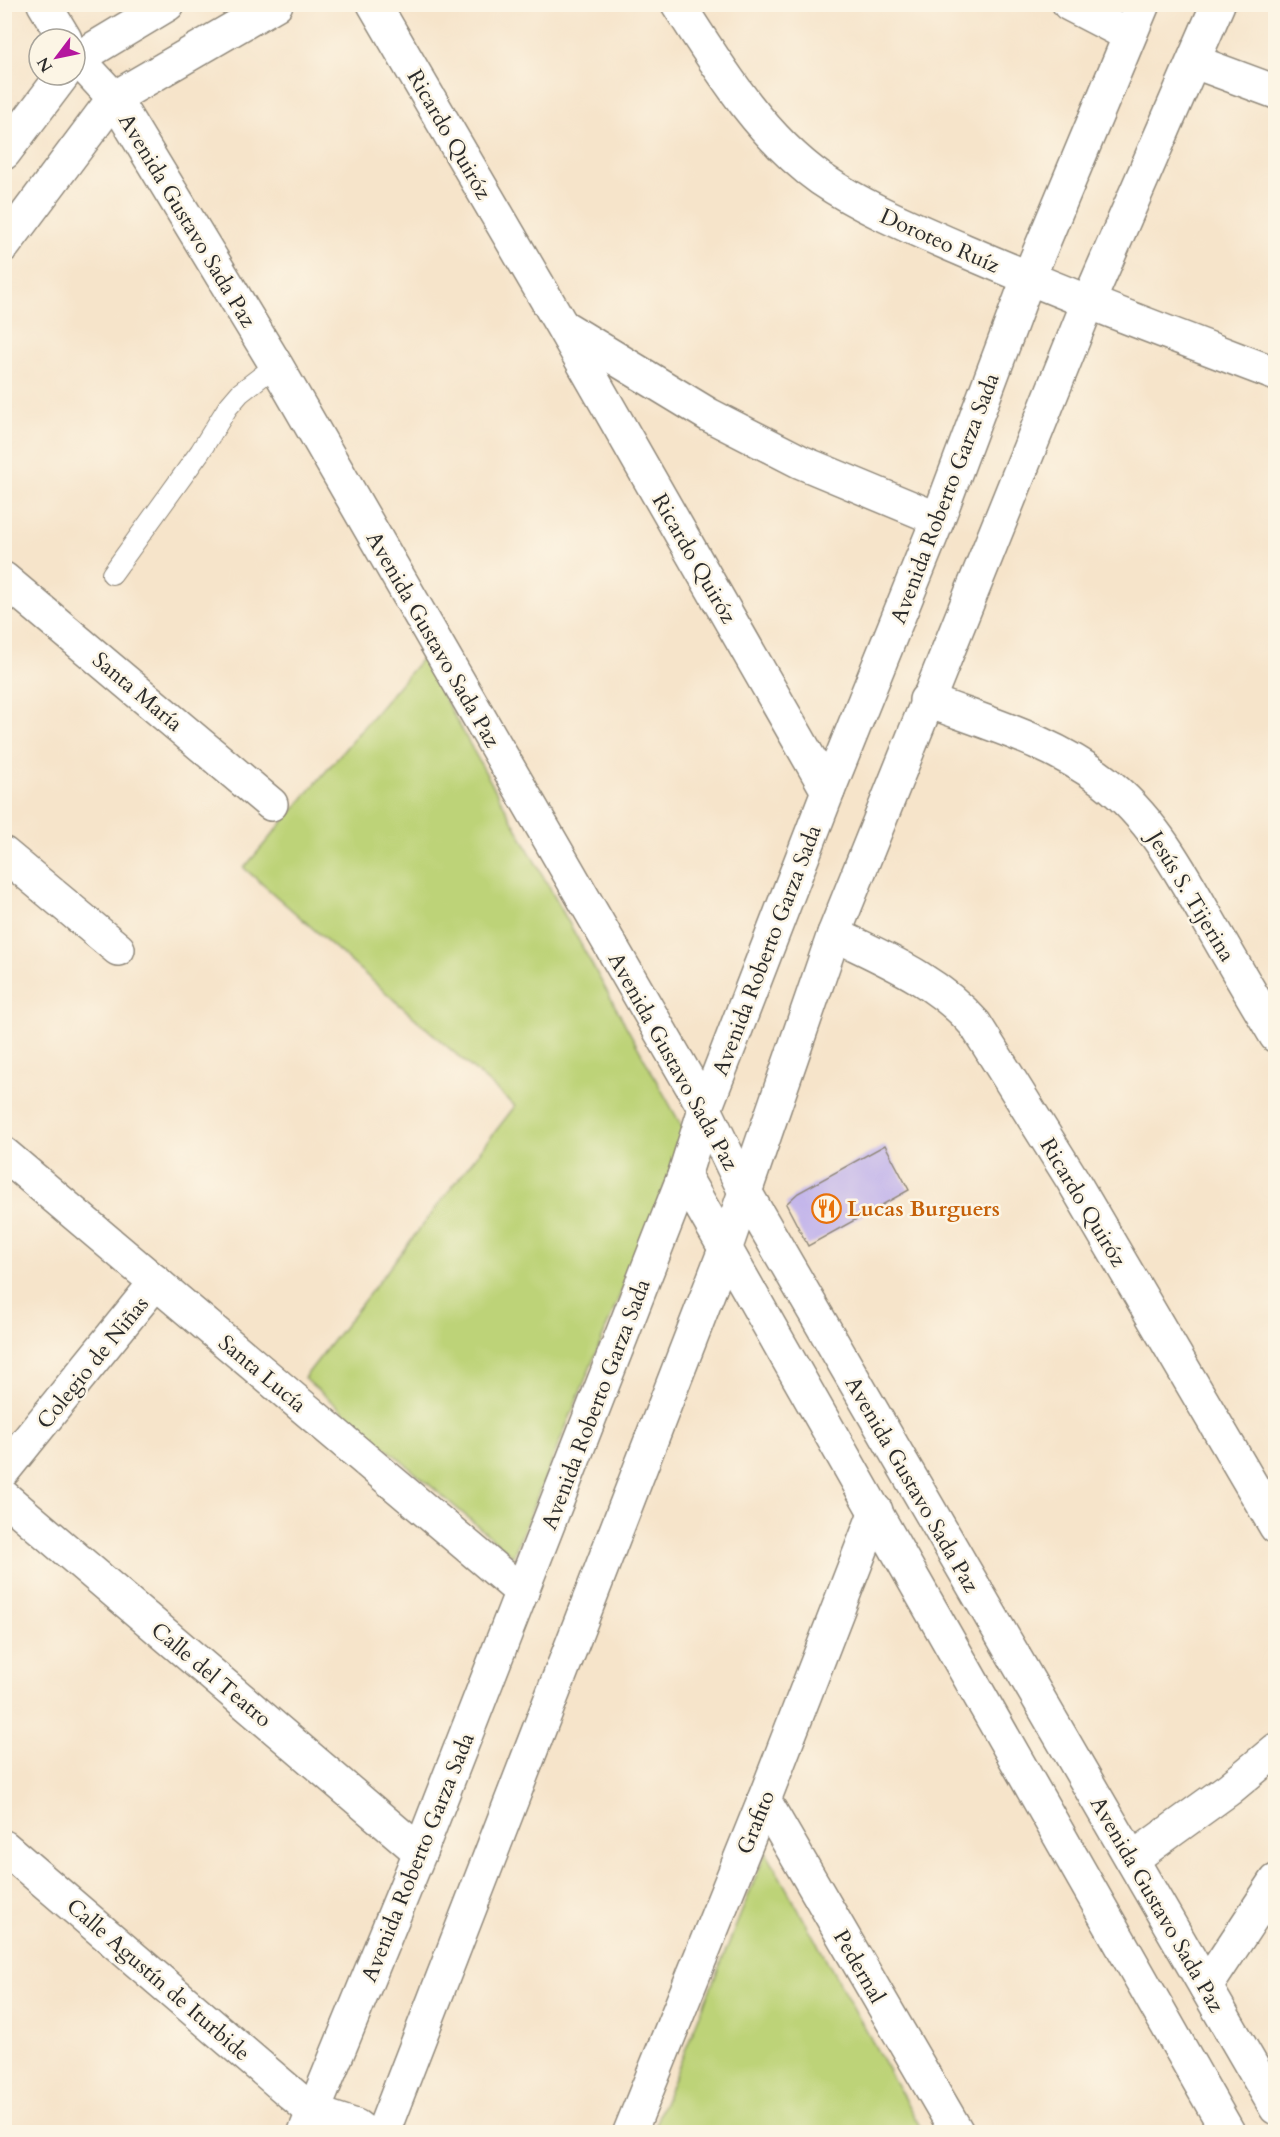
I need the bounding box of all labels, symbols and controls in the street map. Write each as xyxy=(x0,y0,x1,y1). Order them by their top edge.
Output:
north arrow xyxy=(27,27,87,87)
text: N xyxy=(32,53,58,76)
street label: Ricardo Quiróz xyxy=(400,64,499,205)
street label: Avenida Gustavo Sada Paz xyxy=(111,108,263,333)
street label: Doroteo Ruíz xyxy=(875,201,1004,281)
street label: Avenida Roberto Garza Sada xyxy=(883,368,1007,628)
street label: Ricardo Quiróz xyxy=(645,488,744,629)
street label: Avenida Gustavo Sada Paz xyxy=(359,526,507,753)
street label: Santa María xyxy=(86,645,189,739)
street label: Avenida Roberto Garza Sada xyxy=(705,820,829,1080)
street label: Jesús S. Tijerina xyxy=(1139,823,1242,968)
street label: Avenida Gustavo Sada Paz xyxy=(601,947,746,1176)
street label: Ricardo Quiróz xyxy=(1033,1132,1134,1273)
restaurant icon: Lucas Burguers xyxy=(810,1192,842,1224)
place label: Lucas Burguers xyxy=(847,1194,1000,1224)
street label: Avenida Roberto Garza Sada xyxy=(534,1274,658,1534)
street label: Colegio de Niñas xyxy=(30,1290,156,1435)
street label: Santa Lucía xyxy=(212,1328,313,1420)
street label: Avenida Gustavo Sada Paz xyxy=(838,1371,986,1598)
street label: Calle del Teatro xyxy=(145,1615,278,1734)
street label: Avenida Roberto Garza Sada xyxy=(354,1728,482,1986)
street label: Grafito xyxy=(730,1786,782,1859)
street label: Avenida Gustavo Sada Paz xyxy=(1083,1791,1231,2018)
street label: Calle Agustín de Iturbide xyxy=(60,1892,257,2068)
street label: Pedernal xyxy=(826,1924,892,2009)

